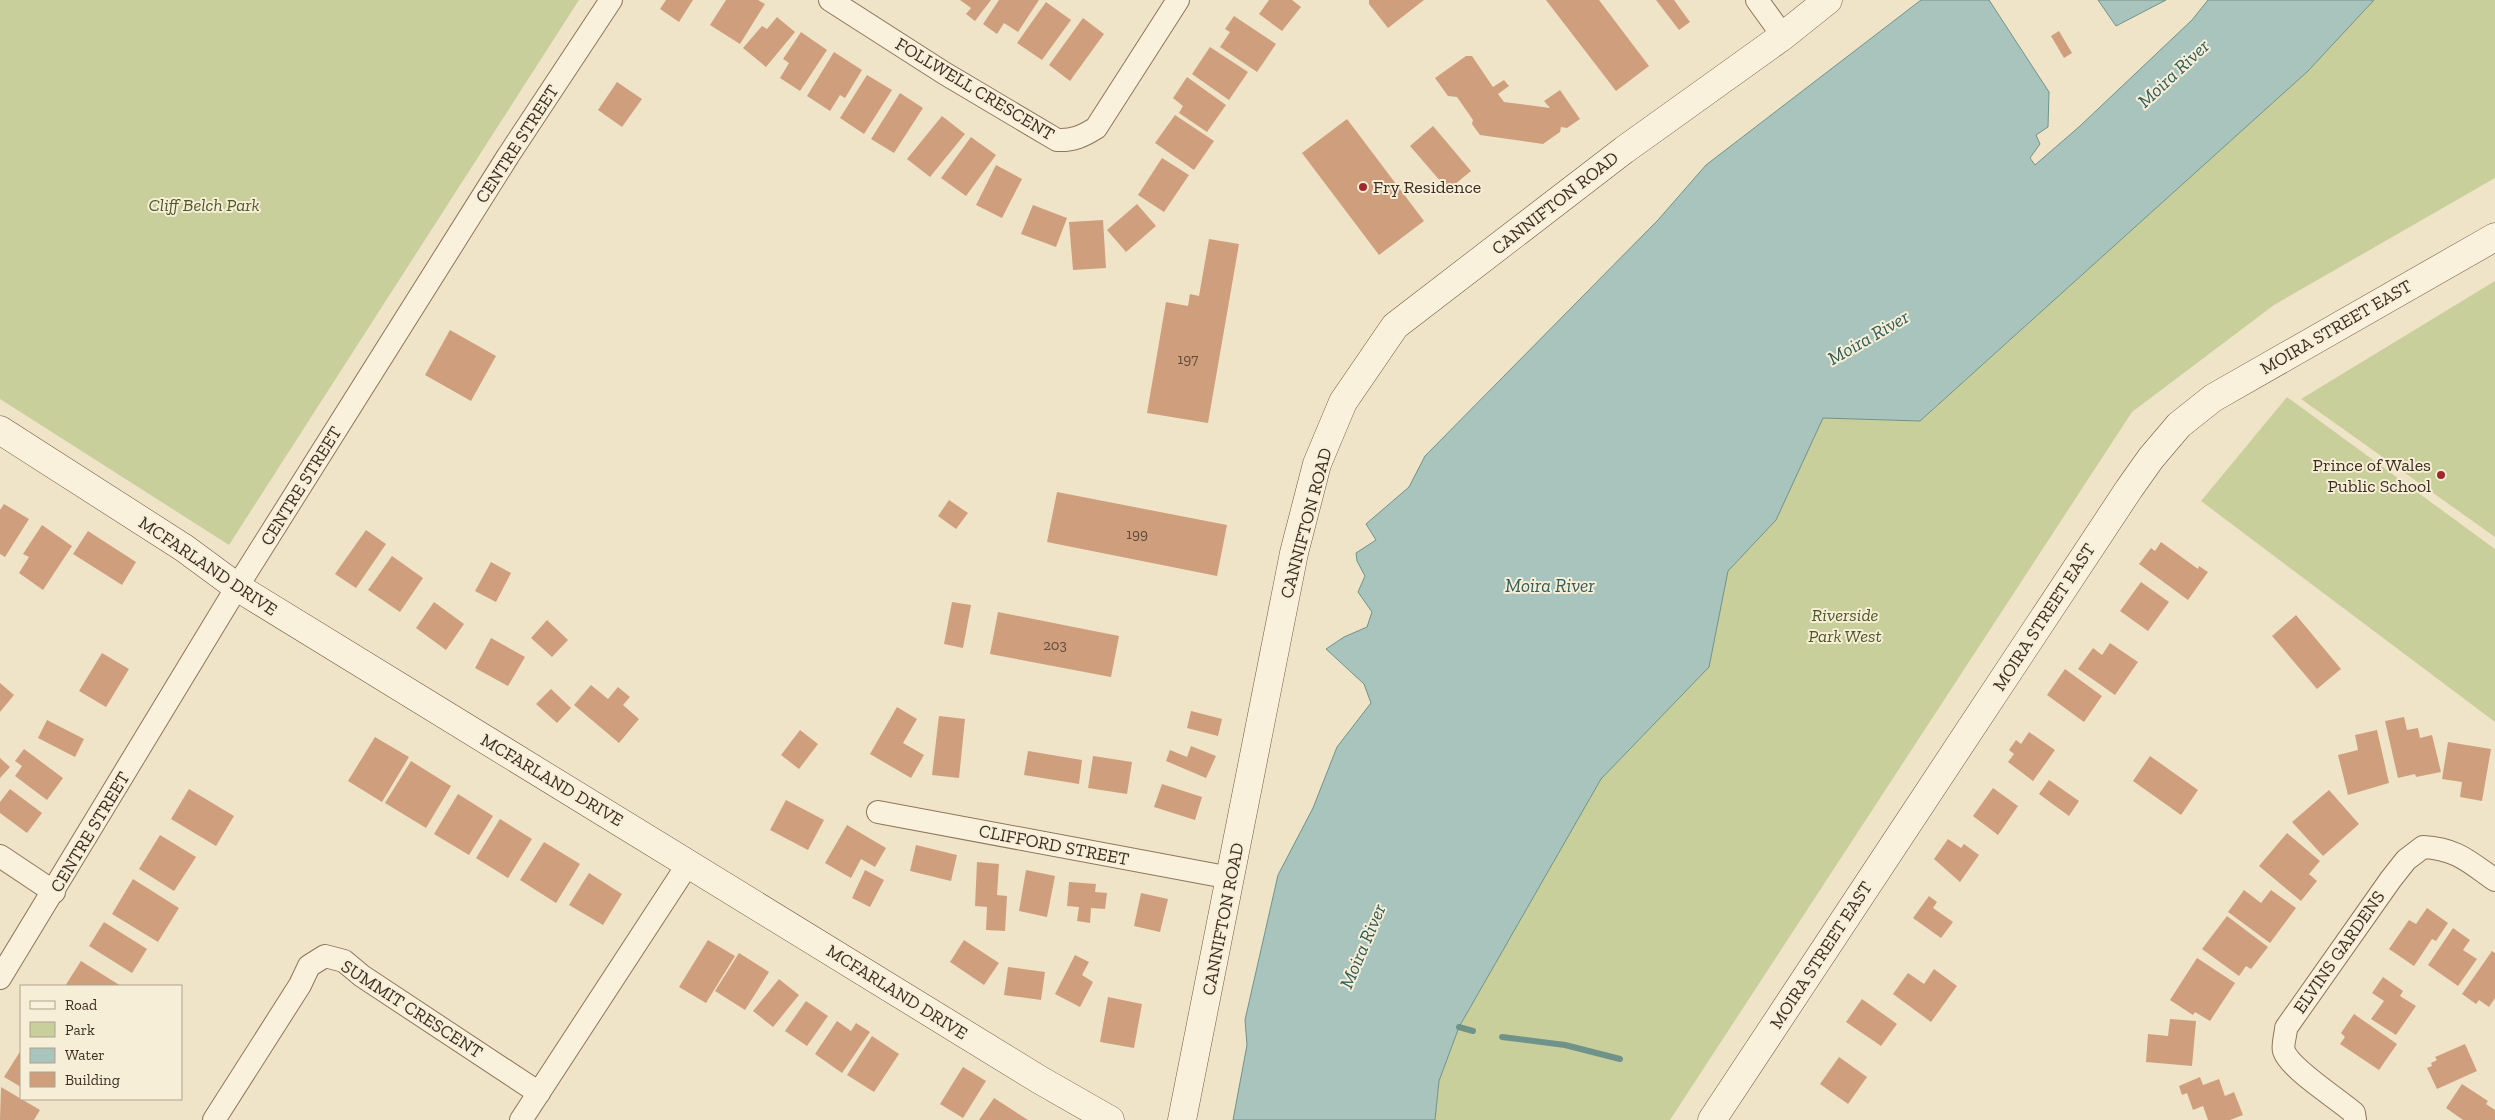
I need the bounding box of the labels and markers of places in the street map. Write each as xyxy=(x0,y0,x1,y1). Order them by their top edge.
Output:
place label: Fry Residence xyxy=(1373,176,1481,198)
marker: Fry Residence xyxy=(1357,181,1369,193)
place label: Prince of Wales Public School xyxy=(2313,454,2431,497)
marker: Prince of Wales Public School xyxy=(2435,469,2447,481)

